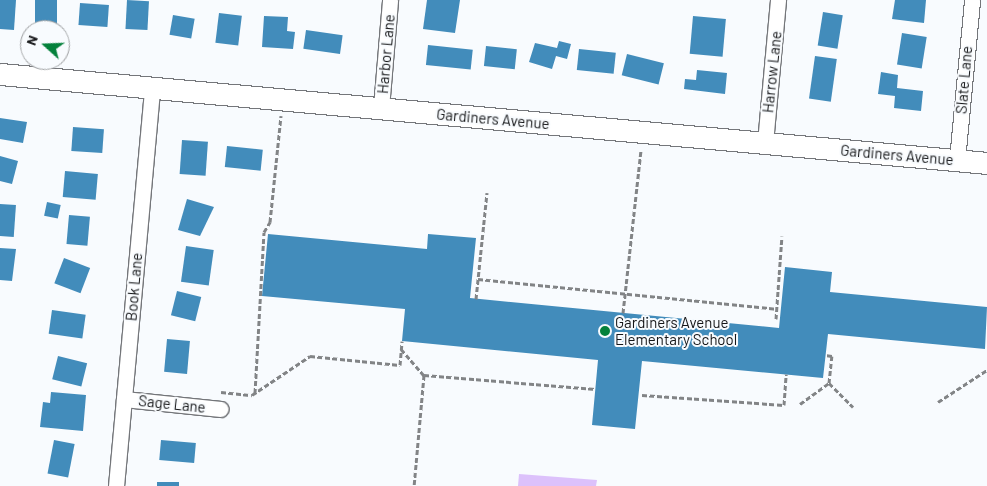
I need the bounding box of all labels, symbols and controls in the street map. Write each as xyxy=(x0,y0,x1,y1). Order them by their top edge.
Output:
street label: Harbor Lane xyxy=(374,13,398,95)
north arrow xyxy=(20,20,70,70)
street label: Harrow Lane xyxy=(759,30,785,114)
text: N xyxy=(22,33,41,47)
street label: Slate Lane xyxy=(952,45,976,115)
street label: Gardiners Avenue xyxy=(436,105,550,133)
street label: Gardiners Avenue xyxy=(840,141,954,169)
street label: Book Lane xyxy=(122,252,146,322)
place label: Gardiners Avenue Elementary School xyxy=(615,313,737,348)
marker: Gardiners Avenue Elementary School xyxy=(599,325,611,337)
street label: Sage Lane xyxy=(137,392,207,416)

